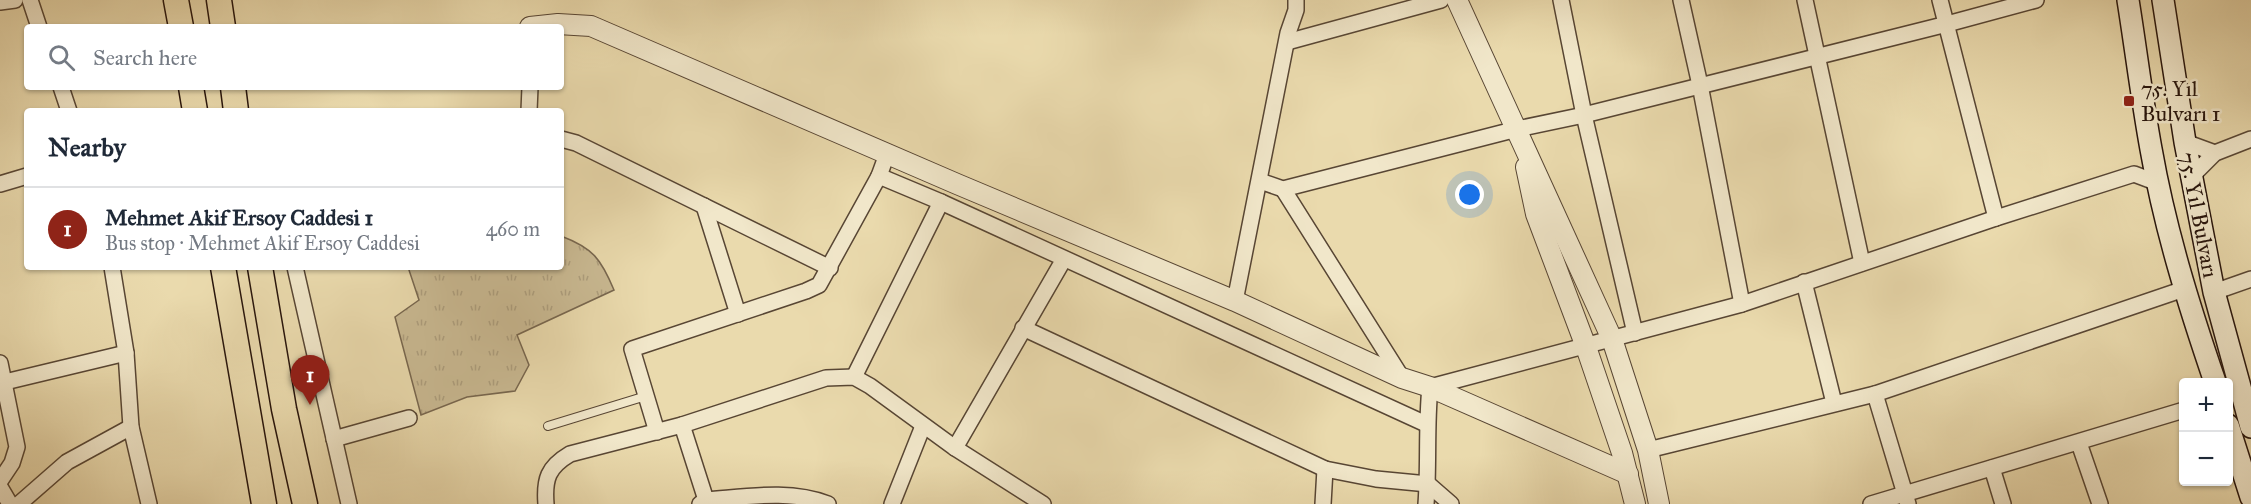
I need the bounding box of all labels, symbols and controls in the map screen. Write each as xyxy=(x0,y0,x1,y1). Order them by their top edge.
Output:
search box xyxy=(24,24,564,90)
icon: search xyxy=(45,41,78,74)
text: Search here xyxy=(93,44,197,71)
place label: 75. Yıl Bulvarı 1 xyxy=(2141,75,2220,127)
marker: 75. Yıl Bulvarı 1 xyxy=(2122,94,2136,108)
text: Nearby xyxy=(48,131,126,163)
street label: 75. Yıl Bulvarı xyxy=(2174,150,2224,280)
your location xyxy=(1455,180,1484,209)
text: Mehmet Akif Ersoy Caddesi 1 xyxy=(105,204,373,231)
text: 1 xyxy=(64,217,71,241)
text: 460 m xyxy=(486,217,540,241)
text: Bus stop · Mehmet Akif Ersoy Caddesi xyxy=(105,231,420,255)
pin: 1 xyxy=(290,356,330,405)
map controls xyxy=(2179,378,2233,486)
button: + xyxy=(2179,378,2233,432)
button: − xyxy=(2179,432,2233,486)

